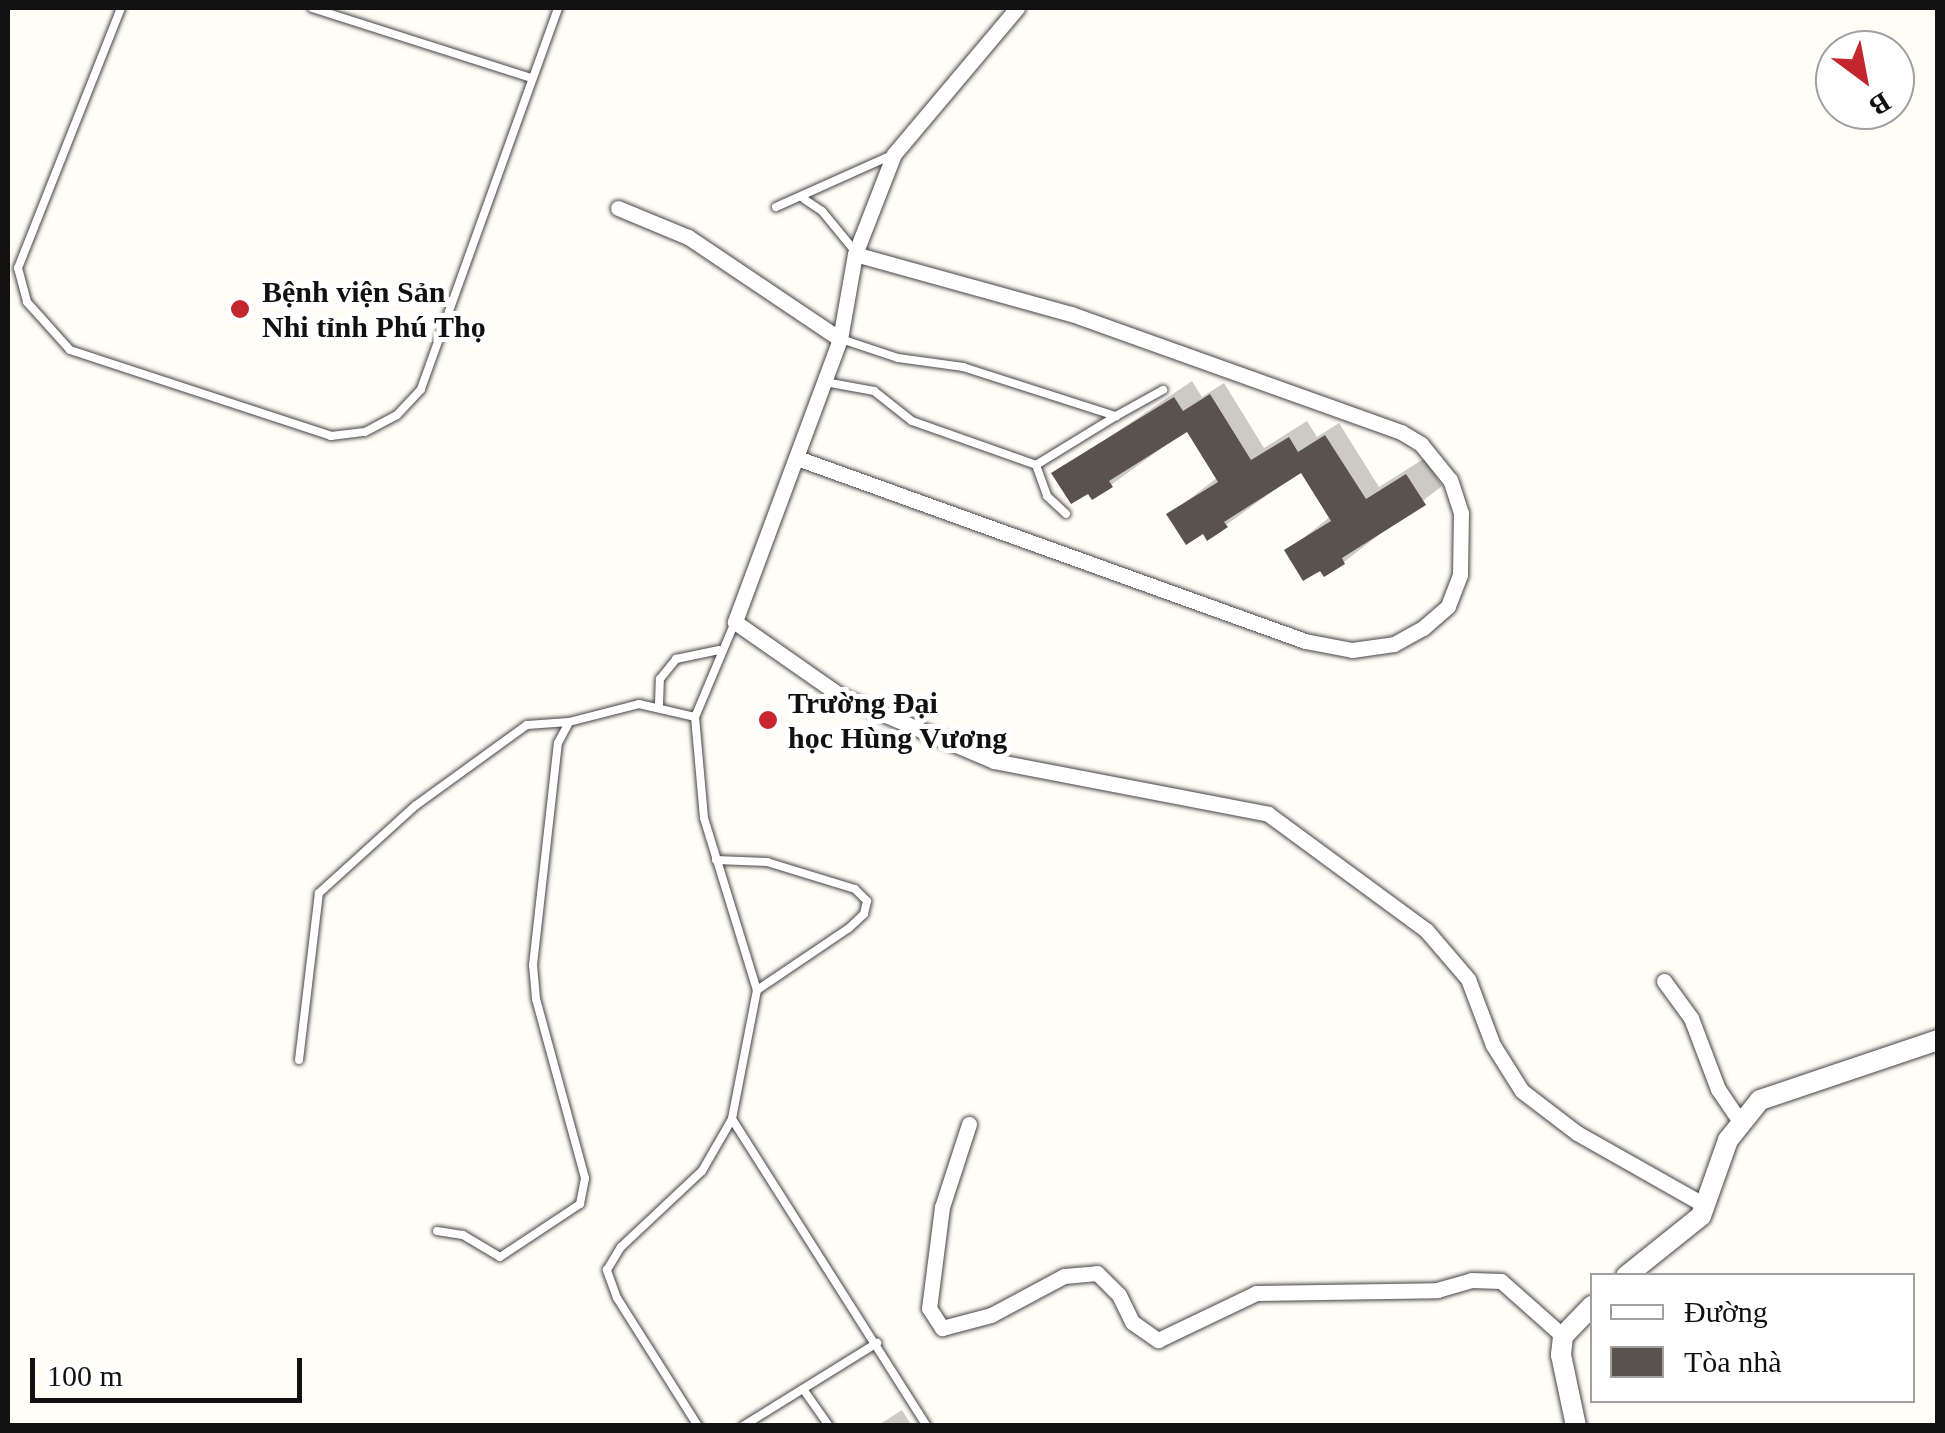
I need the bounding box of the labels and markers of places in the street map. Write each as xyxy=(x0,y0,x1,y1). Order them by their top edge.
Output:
place label: Bệnh viện Sản Nhi tỉnh Phú Thọ xyxy=(262,274,486,344)
marker: Bệnh viện Sản Nhi tỉnh Phú Thọ xyxy=(227,296,253,322)
place label: Trường Đại học Hùng Vương xyxy=(788,685,1008,756)
marker: Trường Đại học Hùng Vương xyxy=(757,709,779,731)

